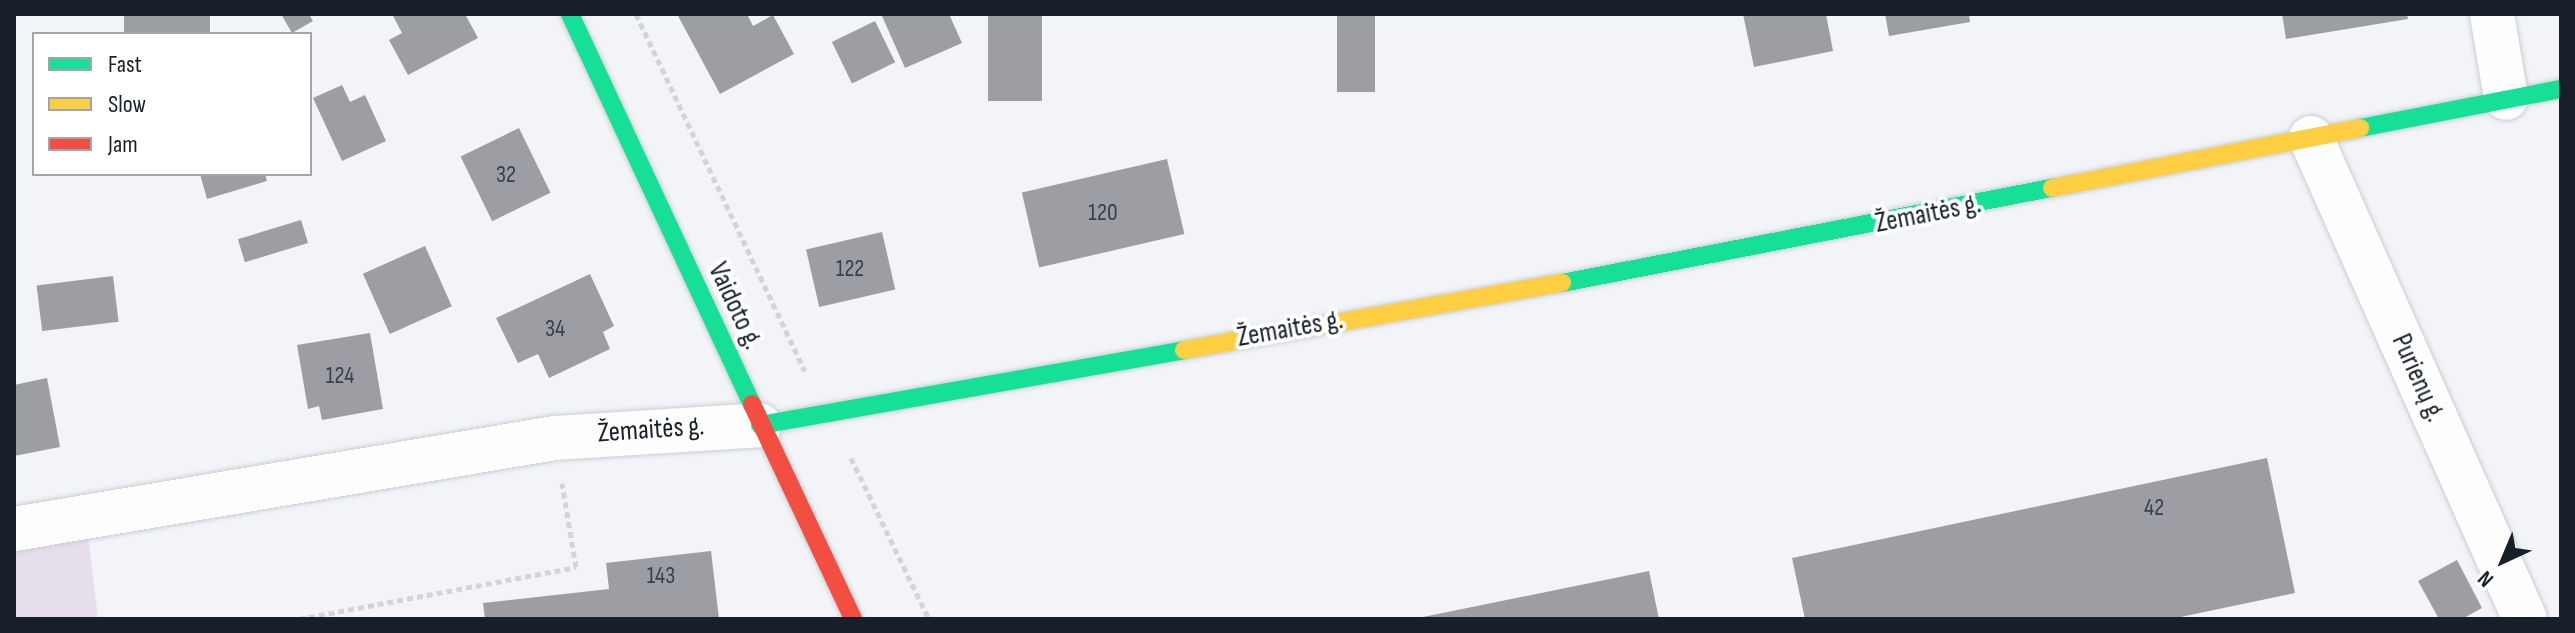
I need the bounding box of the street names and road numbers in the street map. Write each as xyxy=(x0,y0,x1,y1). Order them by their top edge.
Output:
street label: Žemaitės g. xyxy=(1872,187,1984,241)
street label: Vaidoto g. xyxy=(700,257,770,355)
street label: Žemaitės g. xyxy=(1235,303,1345,355)
street label: Purienų g. xyxy=(2384,329,2452,427)
street label: Žemaitės g. xyxy=(597,410,705,450)

